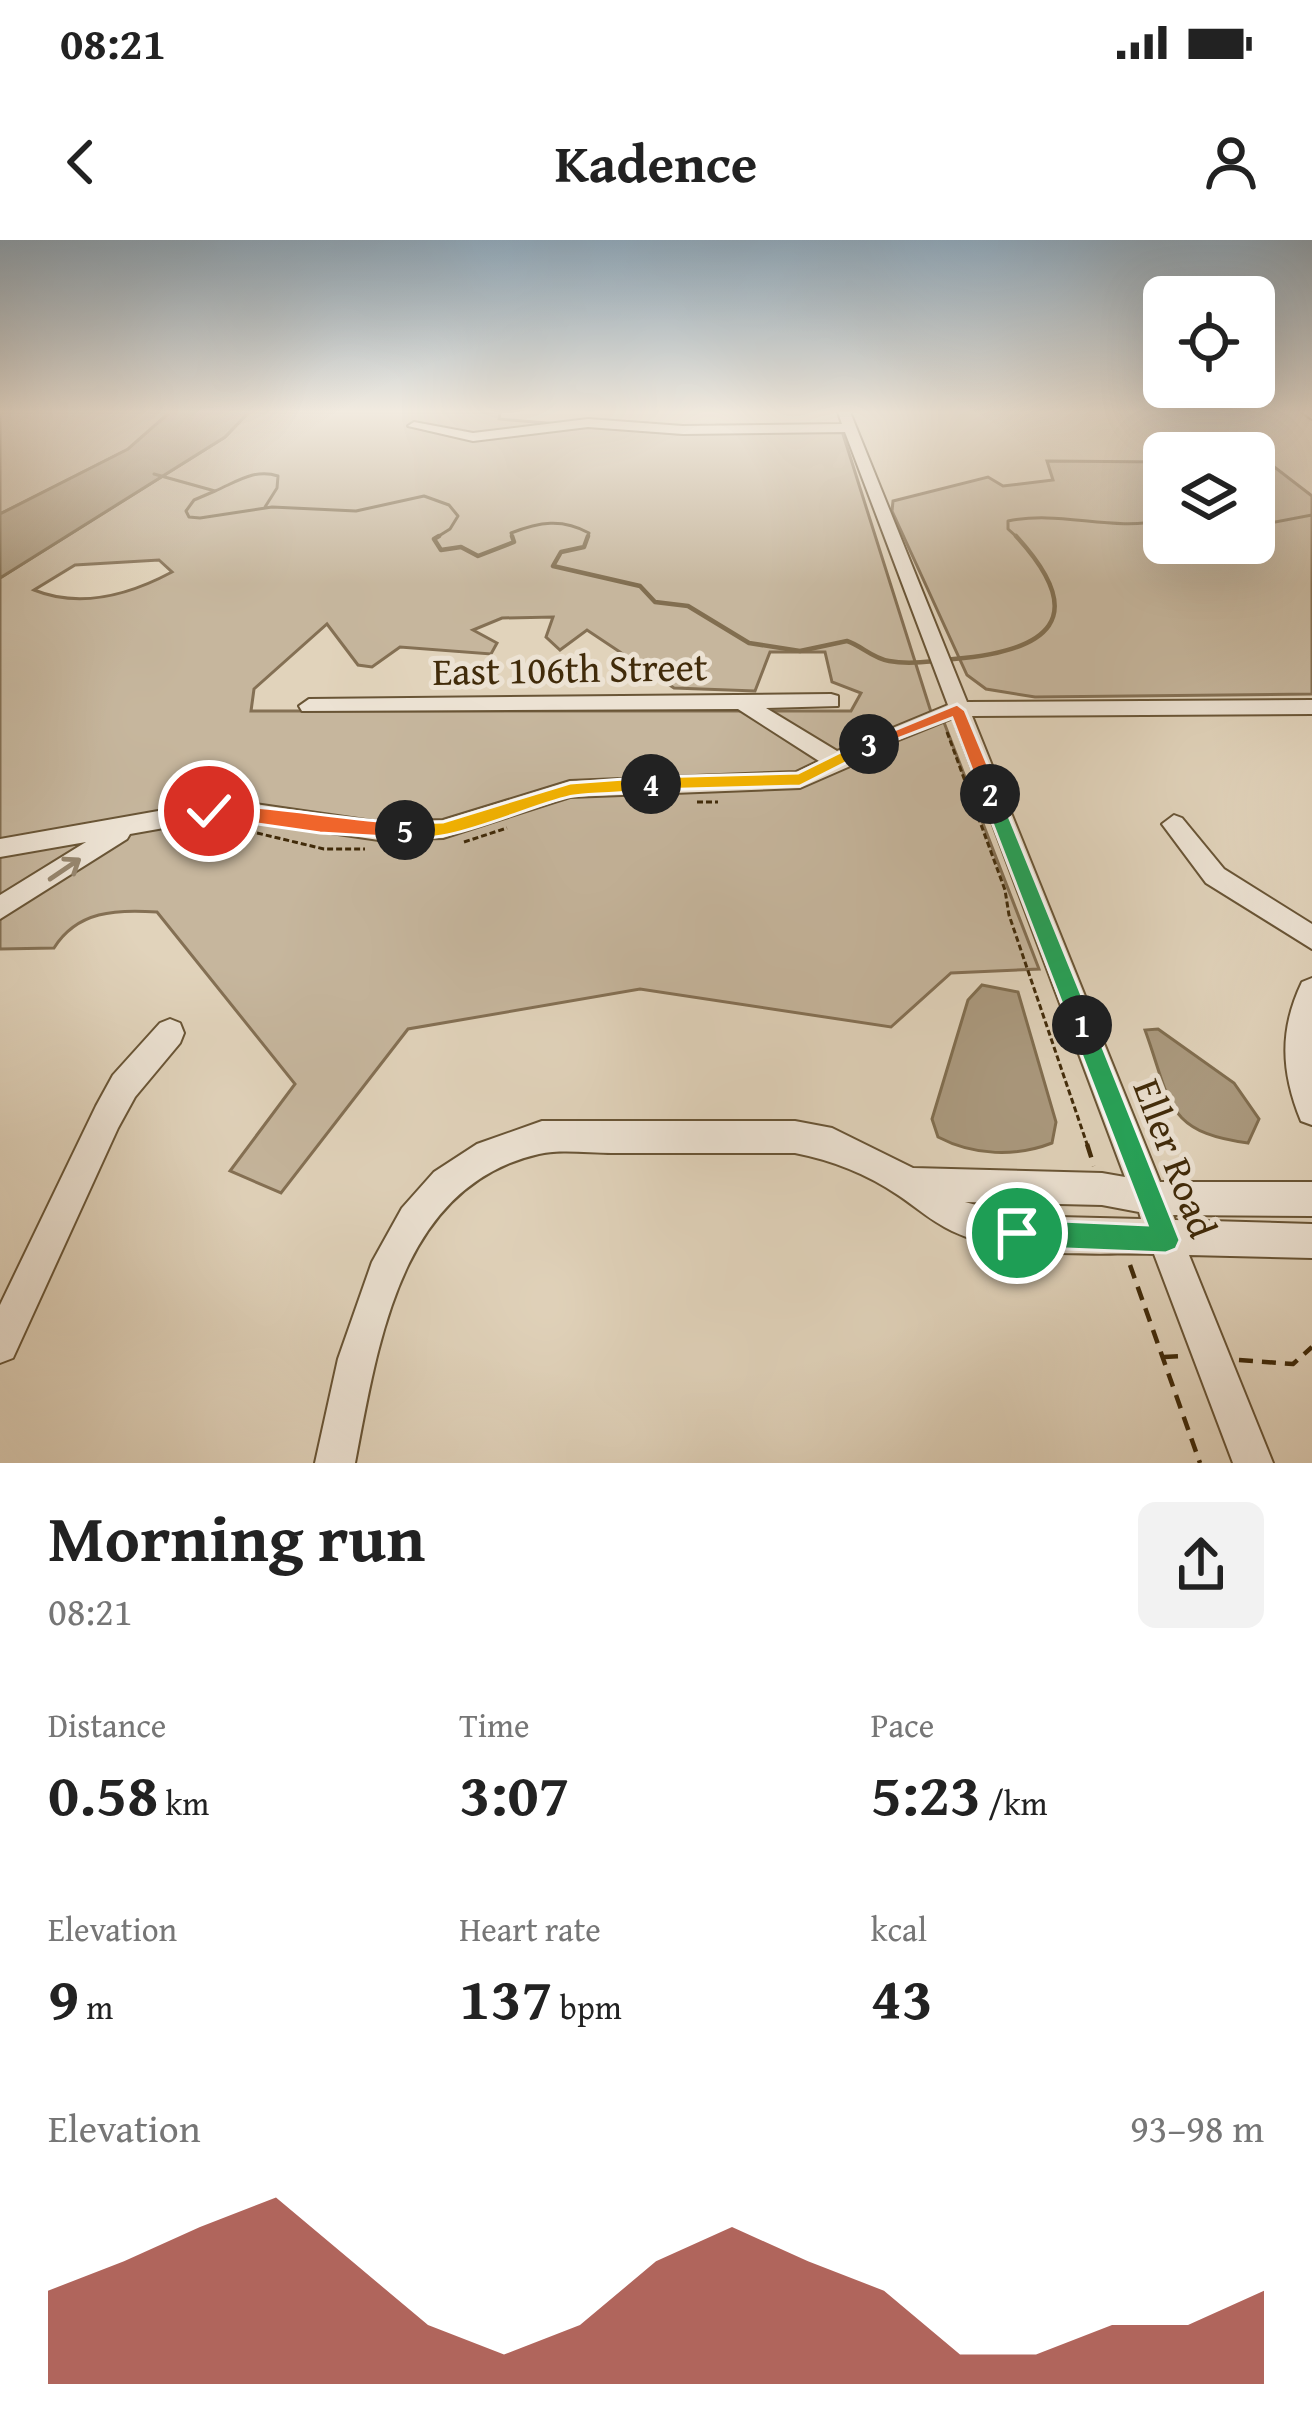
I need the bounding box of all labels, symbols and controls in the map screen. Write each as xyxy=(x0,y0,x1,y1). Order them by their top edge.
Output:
text: 08:21 xyxy=(60,10,166,75)
text: Kadence xyxy=(555,123,757,202)
icon: back xyxy=(48,129,114,195)
icon: person xyxy=(1198,129,1264,195)
map controls xyxy=(1143,276,1275,564)
button: locate xyxy=(1143,276,1275,408)
button: layers xyxy=(1143,432,1275,564)
street label: East 106th Street xyxy=(432,637,708,699)
pin: 3 xyxy=(839,714,899,774)
text: 3 xyxy=(860,720,878,768)
pin: 4 xyxy=(621,754,681,814)
pin xyxy=(158,760,260,862)
text: 4 xyxy=(642,760,660,808)
pin: 2 xyxy=(960,764,1020,824)
text: 2 xyxy=(981,770,999,818)
icon: check xyxy=(176,778,242,844)
pin: 5 xyxy=(375,800,435,860)
text: 5 xyxy=(396,806,414,854)
one-way arrow xyxy=(48,856,82,881)
pin: 1 xyxy=(1052,995,1112,1055)
text: 1 xyxy=(1073,1001,1091,1049)
street label: Eller Road xyxy=(1120,1070,1232,1246)
pin xyxy=(966,1182,1068,1284)
icon: arrive xyxy=(984,1200,1050,1266)
text: Morning run xyxy=(48,1488,425,1585)
button: share xyxy=(1138,1502,1264,1628)
text: 08:21 xyxy=(48,1582,133,1639)
text: Distance xyxy=(48,1701,166,1749)
text: Time xyxy=(459,1701,530,1749)
text: Pace xyxy=(871,1701,934,1749)
text: 0.58 xyxy=(48,1749,158,1837)
text: 3:07 xyxy=(459,1749,570,1837)
text: 5:23 xyxy=(871,1749,981,1837)
text: km xyxy=(158,1779,209,1827)
text: /km xyxy=(981,1779,1047,1827)
text: Elevation xyxy=(48,1905,177,1953)
text: Heart rate xyxy=(459,1905,601,1953)
text: kcal xyxy=(871,1905,927,1953)
text: 9 xyxy=(48,1953,79,2041)
text: 137 xyxy=(459,1953,553,2041)
text: 43 xyxy=(871,1953,933,2041)
text: m xyxy=(79,1983,113,2031)
text: bpm xyxy=(553,1983,622,2031)
text: Elevation xyxy=(48,2099,201,2156)
text: 93–98 m xyxy=(1130,2099,1264,2156)

